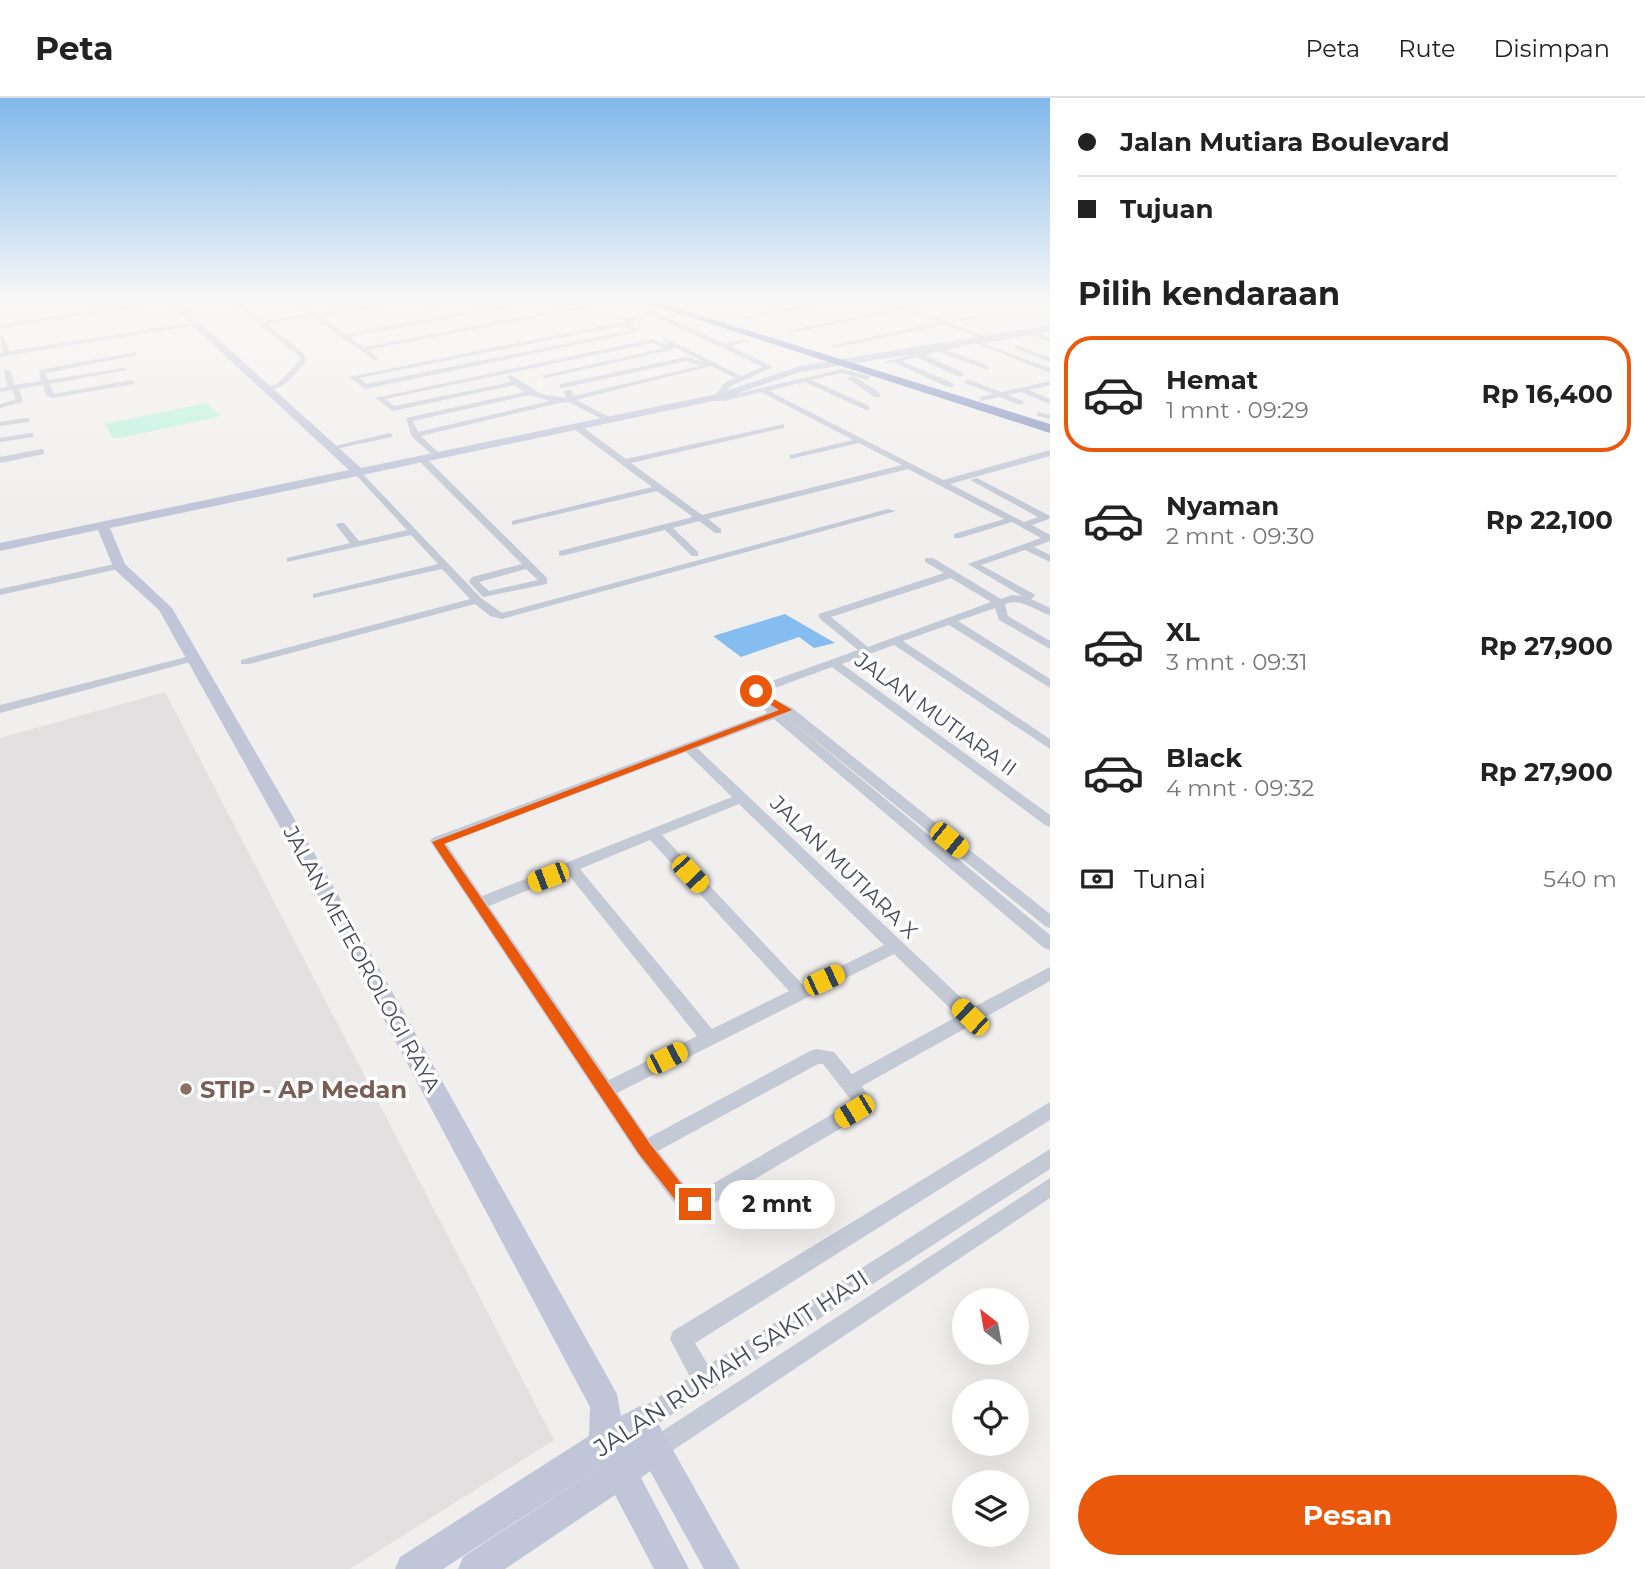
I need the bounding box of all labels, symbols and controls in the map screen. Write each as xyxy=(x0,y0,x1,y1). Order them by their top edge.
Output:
text: Peta xyxy=(35,28,114,68)
text: Peta xyxy=(1305,34,1360,63)
text: Rute xyxy=(1398,34,1456,63)
text: Disimpan xyxy=(1494,34,1610,63)
text: Jalan Mutiara Boulevard xyxy=(1120,126,1450,158)
text: Tujuan xyxy=(1120,193,1213,225)
text: Pilih kendaraan xyxy=(1078,274,1340,313)
icon: car xyxy=(1082,363,1145,426)
text: Hemat xyxy=(1166,364,1258,396)
text: Rp 16,400 xyxy=(1482,378,1613,410)
text: 1 mnt · 09:29 xyxy=(1166,396,1309,424)
icon: car xyxy=(1082,489,1145,552)
text: Nyaman xyxy=(1166,490,1279,522)
text: Rp 22,100 xyxy=(1486,504,1613,536)
text: 2 mnt · 09:30 xyxy=(1166,522,1315,550)
icon: car xyxy=(1082,615,1145,678)
text: XL xyxy=(1166,616,1200,648)
text: Rp 27,900 xyxy=(1480,630,1613,662)
street label: JALAN MUTIARA II xyxy=(850,646,1022,781)
text: 3 mnt · 09:31 xyxy=(1166,648,1308,676)
route start xyxy=(740,675,772,707)
icon: car xyxy=(1082,741,1145,804)
text: Black xyxy=(1166,742,1242,774)
text: Rp 27,900 xyxy=(1480,756,1613,788)
text: 4 mnt · 09:32 xyxy=(1166,774,1314,802)
street label: JALAN MUTIARA X xyxy=(765,790,923,944)
car xyxy=(927,819,972,861)
street label: JALAN METEOROLOGI RAYA xyxy=(278,821,446,1097)
car xyxy=(668,851,713,897)
car xyxy=(525,860,572,894)
icon: cash xyxy=(1078,860,1116,898)
text: Tunai xyxy=(1134,863,1206,895)
text: 540 m xyxy=(1543,865,1617,893)
car xyxy=(801,962,848,998)
car xyxy=(948,995,993,1039)
car xyxy=(644,1039,691,1077)
place label: STIP - AP Medan xyxy=(200,1075,407,1104)
marker: STIP - AP Medan xyxy=(178,1081,194,1097)
car xyxy=(831,1091,878,1131)
callout: 2 mnt xyxy=(720,1180,835,1228)
route end xyxy=(679,1188,711,1220)
text: 2 mnt xyxy=(742,1190,812,1218)
street label: JALAN RUMAH SAKIT HAJI xyxy=(588,1263,874,1463)
north arrow xyxy=(952,1288,1029,1365)
map controls xyxy=(952,1288,1029,1547)
button: locate xyxy=(952,1379,1029,1456)
button: layers xyxy=(952,1470,1029,1547)
button: Pesan xyxy=(1078,1475,1617,1555)

